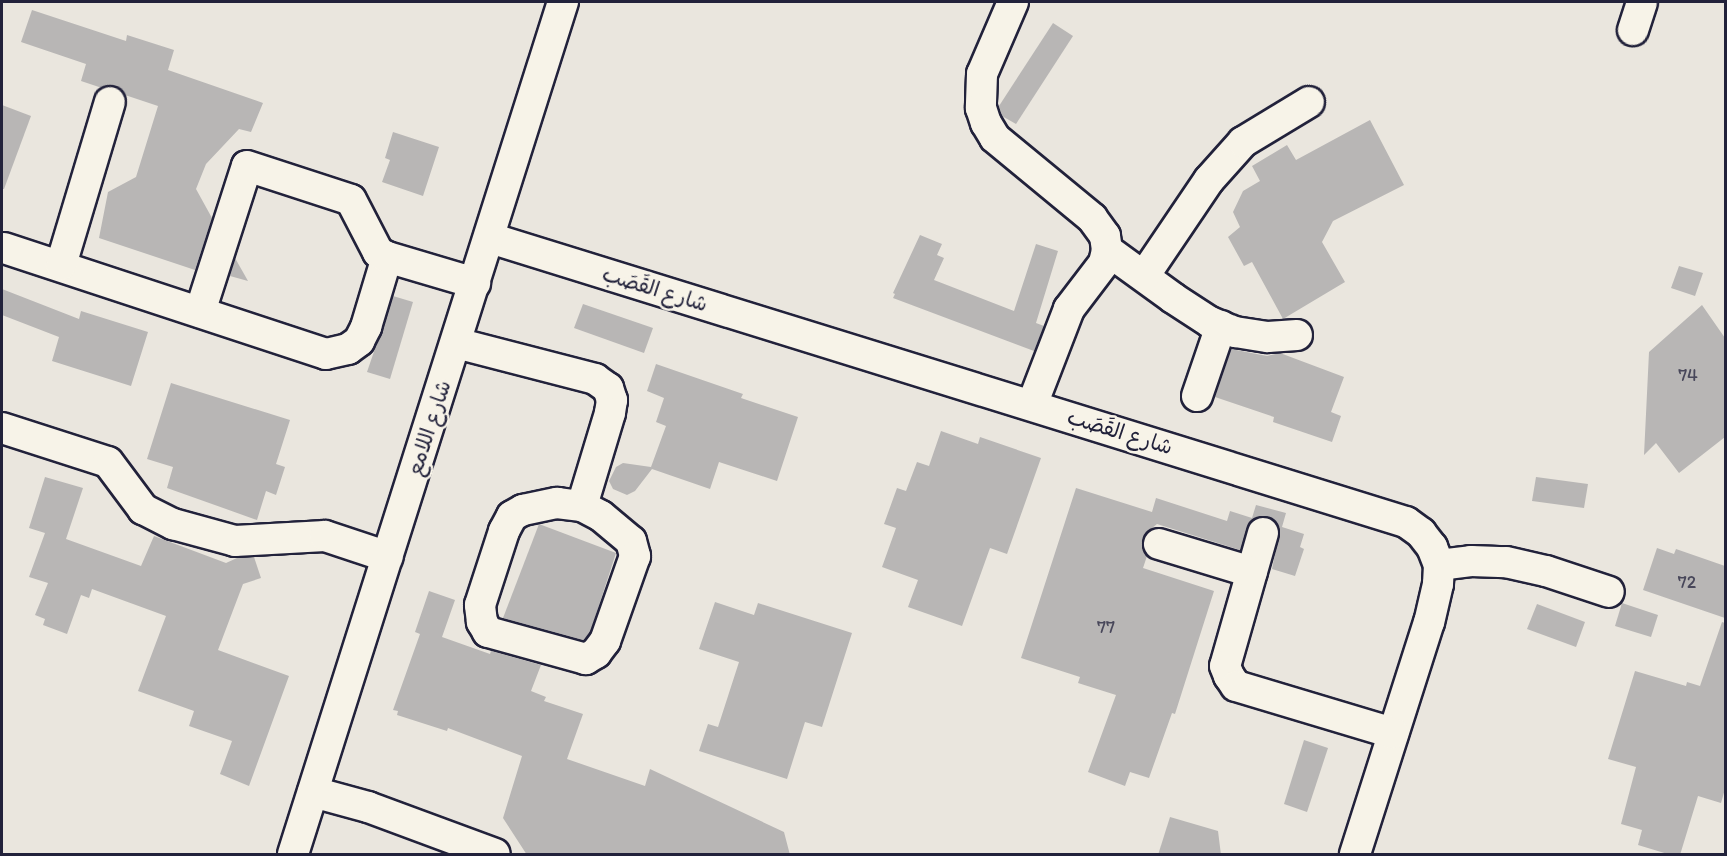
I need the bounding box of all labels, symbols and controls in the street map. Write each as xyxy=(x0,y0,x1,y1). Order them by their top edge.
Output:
street label: شارع القَصَب xyxy=(599,261,711,317)
house number: 74 xyxy=(1678,364,1698,386)
street label: شارع اللامع xyxy=(402,377,456,479)
street label: شارع القَصَب xyxy=(1064,404,1176,460)
house number: 72 xyxy=(1678,571,1696,593)
house number: 77 xyxy=(1097,616,1115,638)

